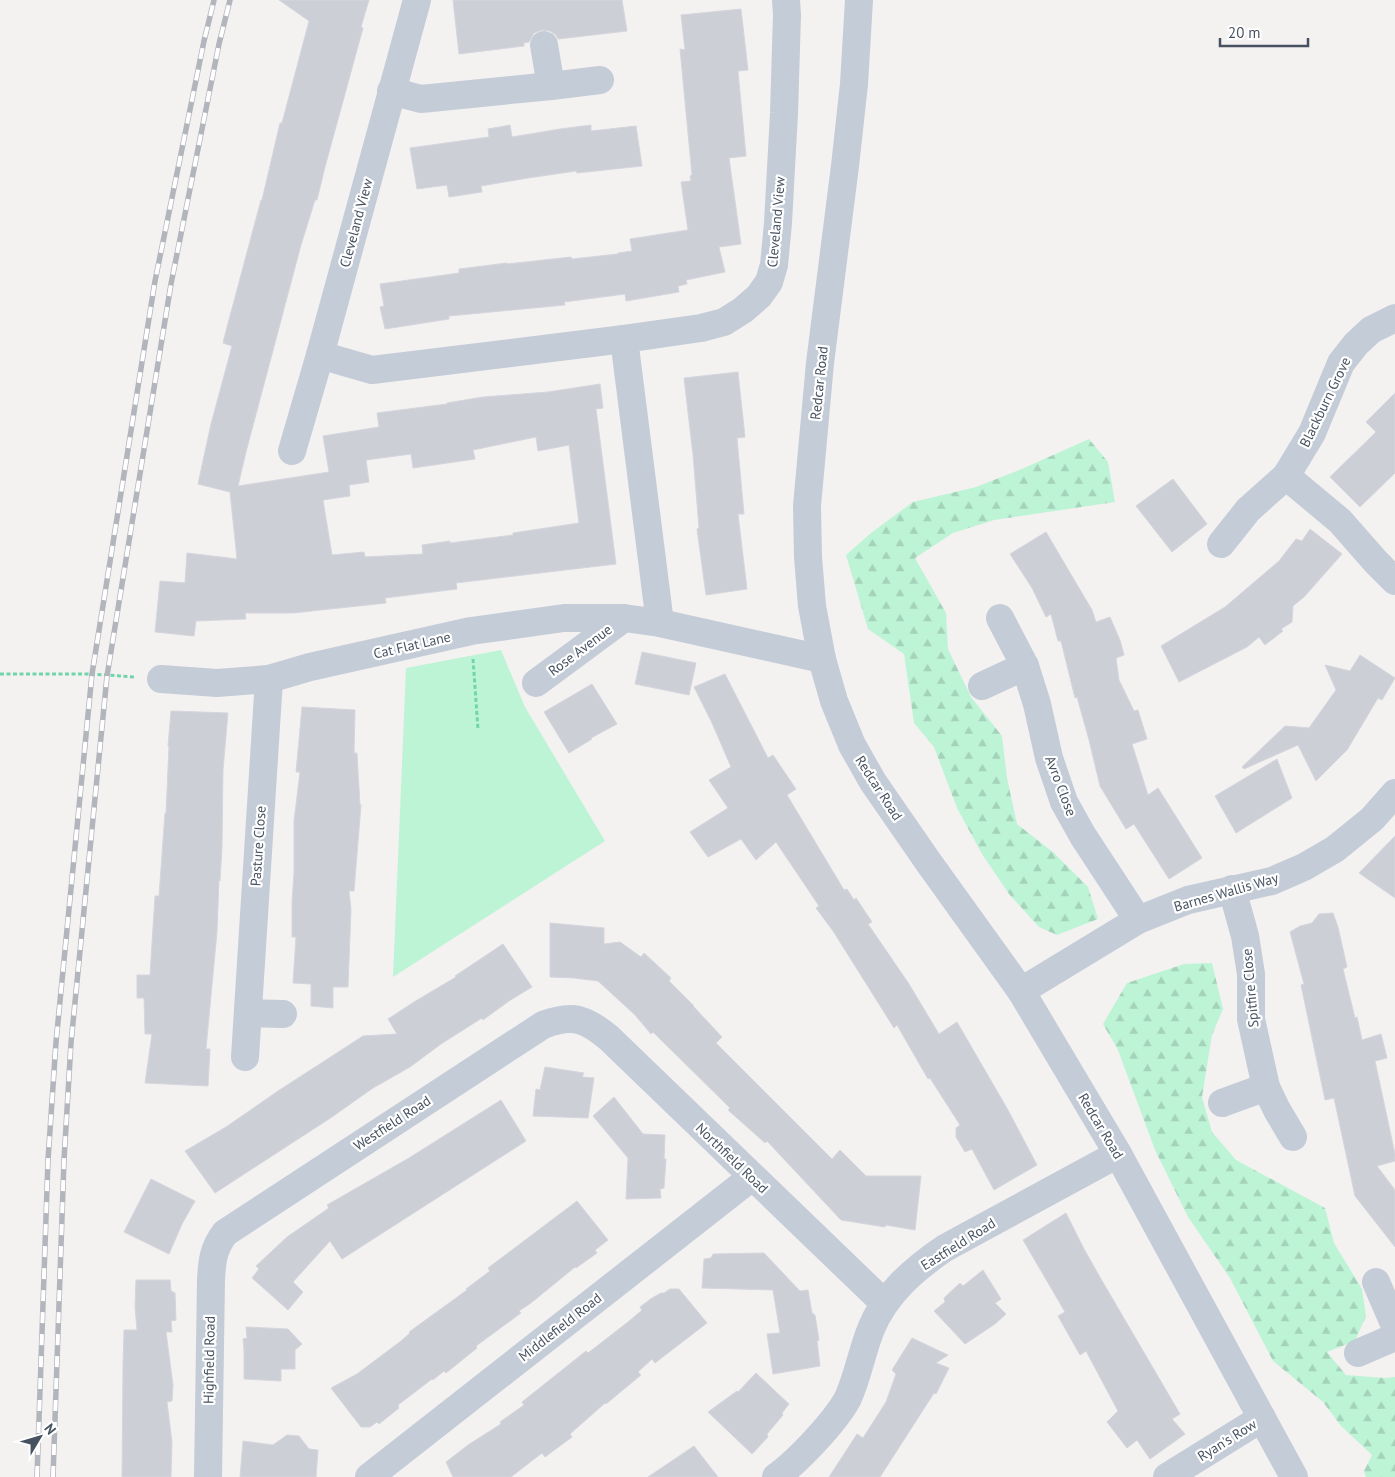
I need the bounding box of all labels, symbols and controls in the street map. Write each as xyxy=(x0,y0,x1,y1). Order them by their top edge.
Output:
scale bar xyxy=(1220,15,1308,47)
text: 20 m xyxy=(1228,23,1261,42)
street label: Cleveland View xyxy=(763,175,789,268)
street label: Cleveland View xyxy=(336,176,377,269)
street label: Redcar Road xyxy=(806,345,832,421)
street label: Blackburn Grove xyxy=(1295,354,1355,450)
street label: Rose Avenue xyxy=(545,620,615,680)
street label: Cat Flat Lane xyxy=(372,627,452,663)
street label: Redcar Road xyxy=(851,752,907,824)
street label: Avro Close xyxy=(1041,753,1081,819)
street label: Pasture Close xyxy=(246,805,270,887)
street label: Barnes Wallis Way xyxy=(1172,868,1281,916)
street label: Spitfire Close xyxy=(1238,948,1262,1028)
street label: Redcar Road xyxy=(1074,1090,1128,1162)
street label: Westfield Road xyxy=(350,1091,434,1155)
street label: Northfield Road xyxy=(692,1119,772,1197)
street label: Eastfield Road xyxy=(917,1214,999,1274)
street label: Middlefield Road xyxy=(515,1289,605,1365)
street label: Highfield Road xyxy=(199,1316,219,1404)
north arrow xyxy=(15,1412,65,1462)
street label: Ryan's Row xyxy=(1194,1414,1260,1465)
text: N xyxy=(40,1420,60,1438)

